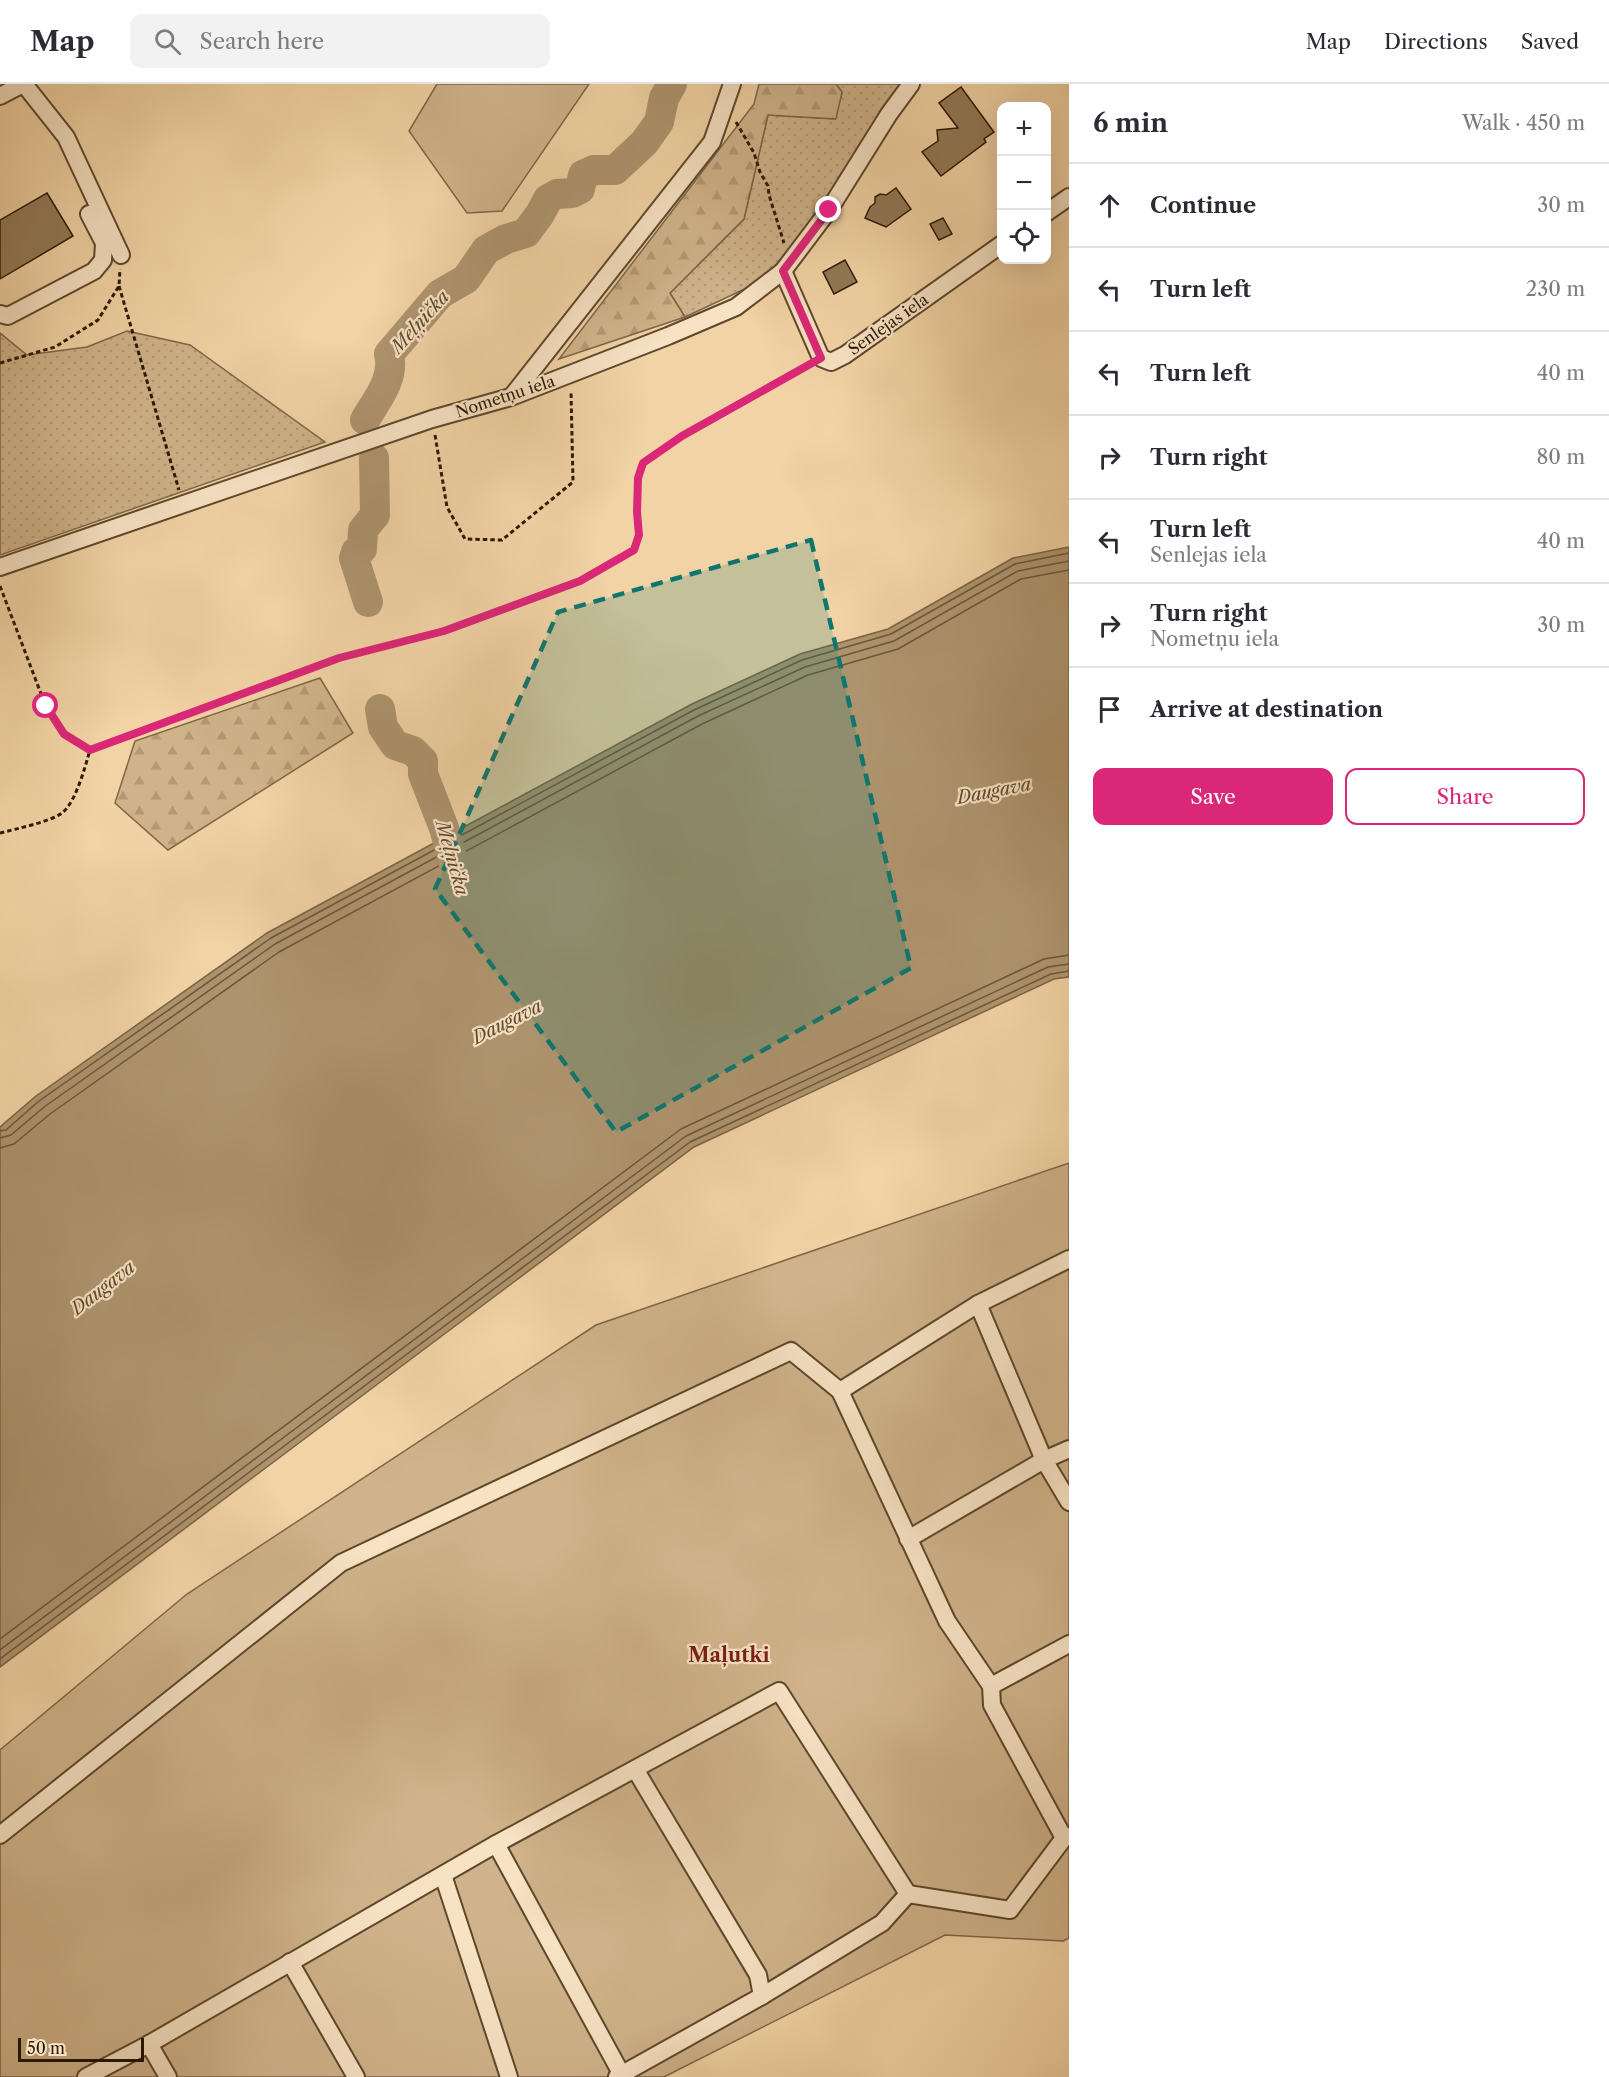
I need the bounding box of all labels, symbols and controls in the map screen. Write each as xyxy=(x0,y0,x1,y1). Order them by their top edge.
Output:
search box xyxy=(130,14,550,68)
text: Map xyxy=(30,24,94,58)
icon: search xyxy=(151,25,184,58)
text: Search here xyxy=(199,28,324,55)
text: Map xyxy=(1306,29,1351,54)
text: Directions xyxy=(1384,29,1488,54)
text: Saved xyxy=(1521,29,1579,54)
map controls xyxy=(997,102,1051,264)
button: + xyxy=(997,102,1051,156)
text: 6 min xyxy=(1093,107,1168,139)
text: Walk · 450 m xyxy=(1462,111,1585,135)
button: − xyxy=(997,156,1051,210)
icon: ahead xyxy=(1093,189,1126,222)
text: Continue xyxy=(1150,192,1256,219)
text: 30 m xyxy=(1537,193,1585,217)
route end xyxy=(815,196,841,222)
button: locate xyxy=(997,210,1051,264)
icon: left xyxy=(1093,273,1126,306)
text: Turn left xyxy=(1150,276,1251,303)
text: 230 m xyxy=(1526,277,1585,301)
water label: Meļņička xyxy=(385,286,455,360)
street label: Senlejas iela xyxy=(844,289,932,359)
icon: left xyxy=(1093,357,1126,390)
text: Turn left xyxy=(1150,360,1251,387)
text: 40 m xyxy=(1537,361,1585,385)
street label: Nometņu iela xyxy=(453,370,558,421)
icon: right xyxy=(1093,441,1126,474)
text: Turn right xyxy=(1150,444,1268,471)
text: 80 m xyxy=(1537,445,1585,469)
text: Turn left xyxy=(1150,516,1251,543)
icon: left xyxy=(1093,525,1126,558)
text: 40 m xyxy=(1537,529,1585,553)
text: Senlejas iela xyxy=(1150,543,1267,567)
text: Turn right xyxy=(1150,600,1268,627)
icon: right xyxy=(1093,609,1126,642)
text: 30 m xyxy=(1537,613,1585,637)
text: Nometņu iela xyxy=(1150,627,1279,651)
route start xyxy=(32,692,58,718)
icon: arrive xyxy=(1093,693,1126,726)
text: Arrive at destination xyxy=(1150,696,1383,723)
button: Save xyxy=(1093,768,1333,825)
button: Share xyxy=(1345,768,1585,825)
water label: Daugava xyxy=(953,773,1033,809)
water label: Meļņička xyxy=(429,816,473,898)
water label: Daugava xyxy=(467,995,546,1050)
water label: Daugava xyxy=(65,1256,140,1321)
district label: Maļutki xyxy=(688,1643,770,1668)
scale bar xyxy=(18,2035,144,2062)
text: 50 m xyxy=(27,2038,65,2058)

